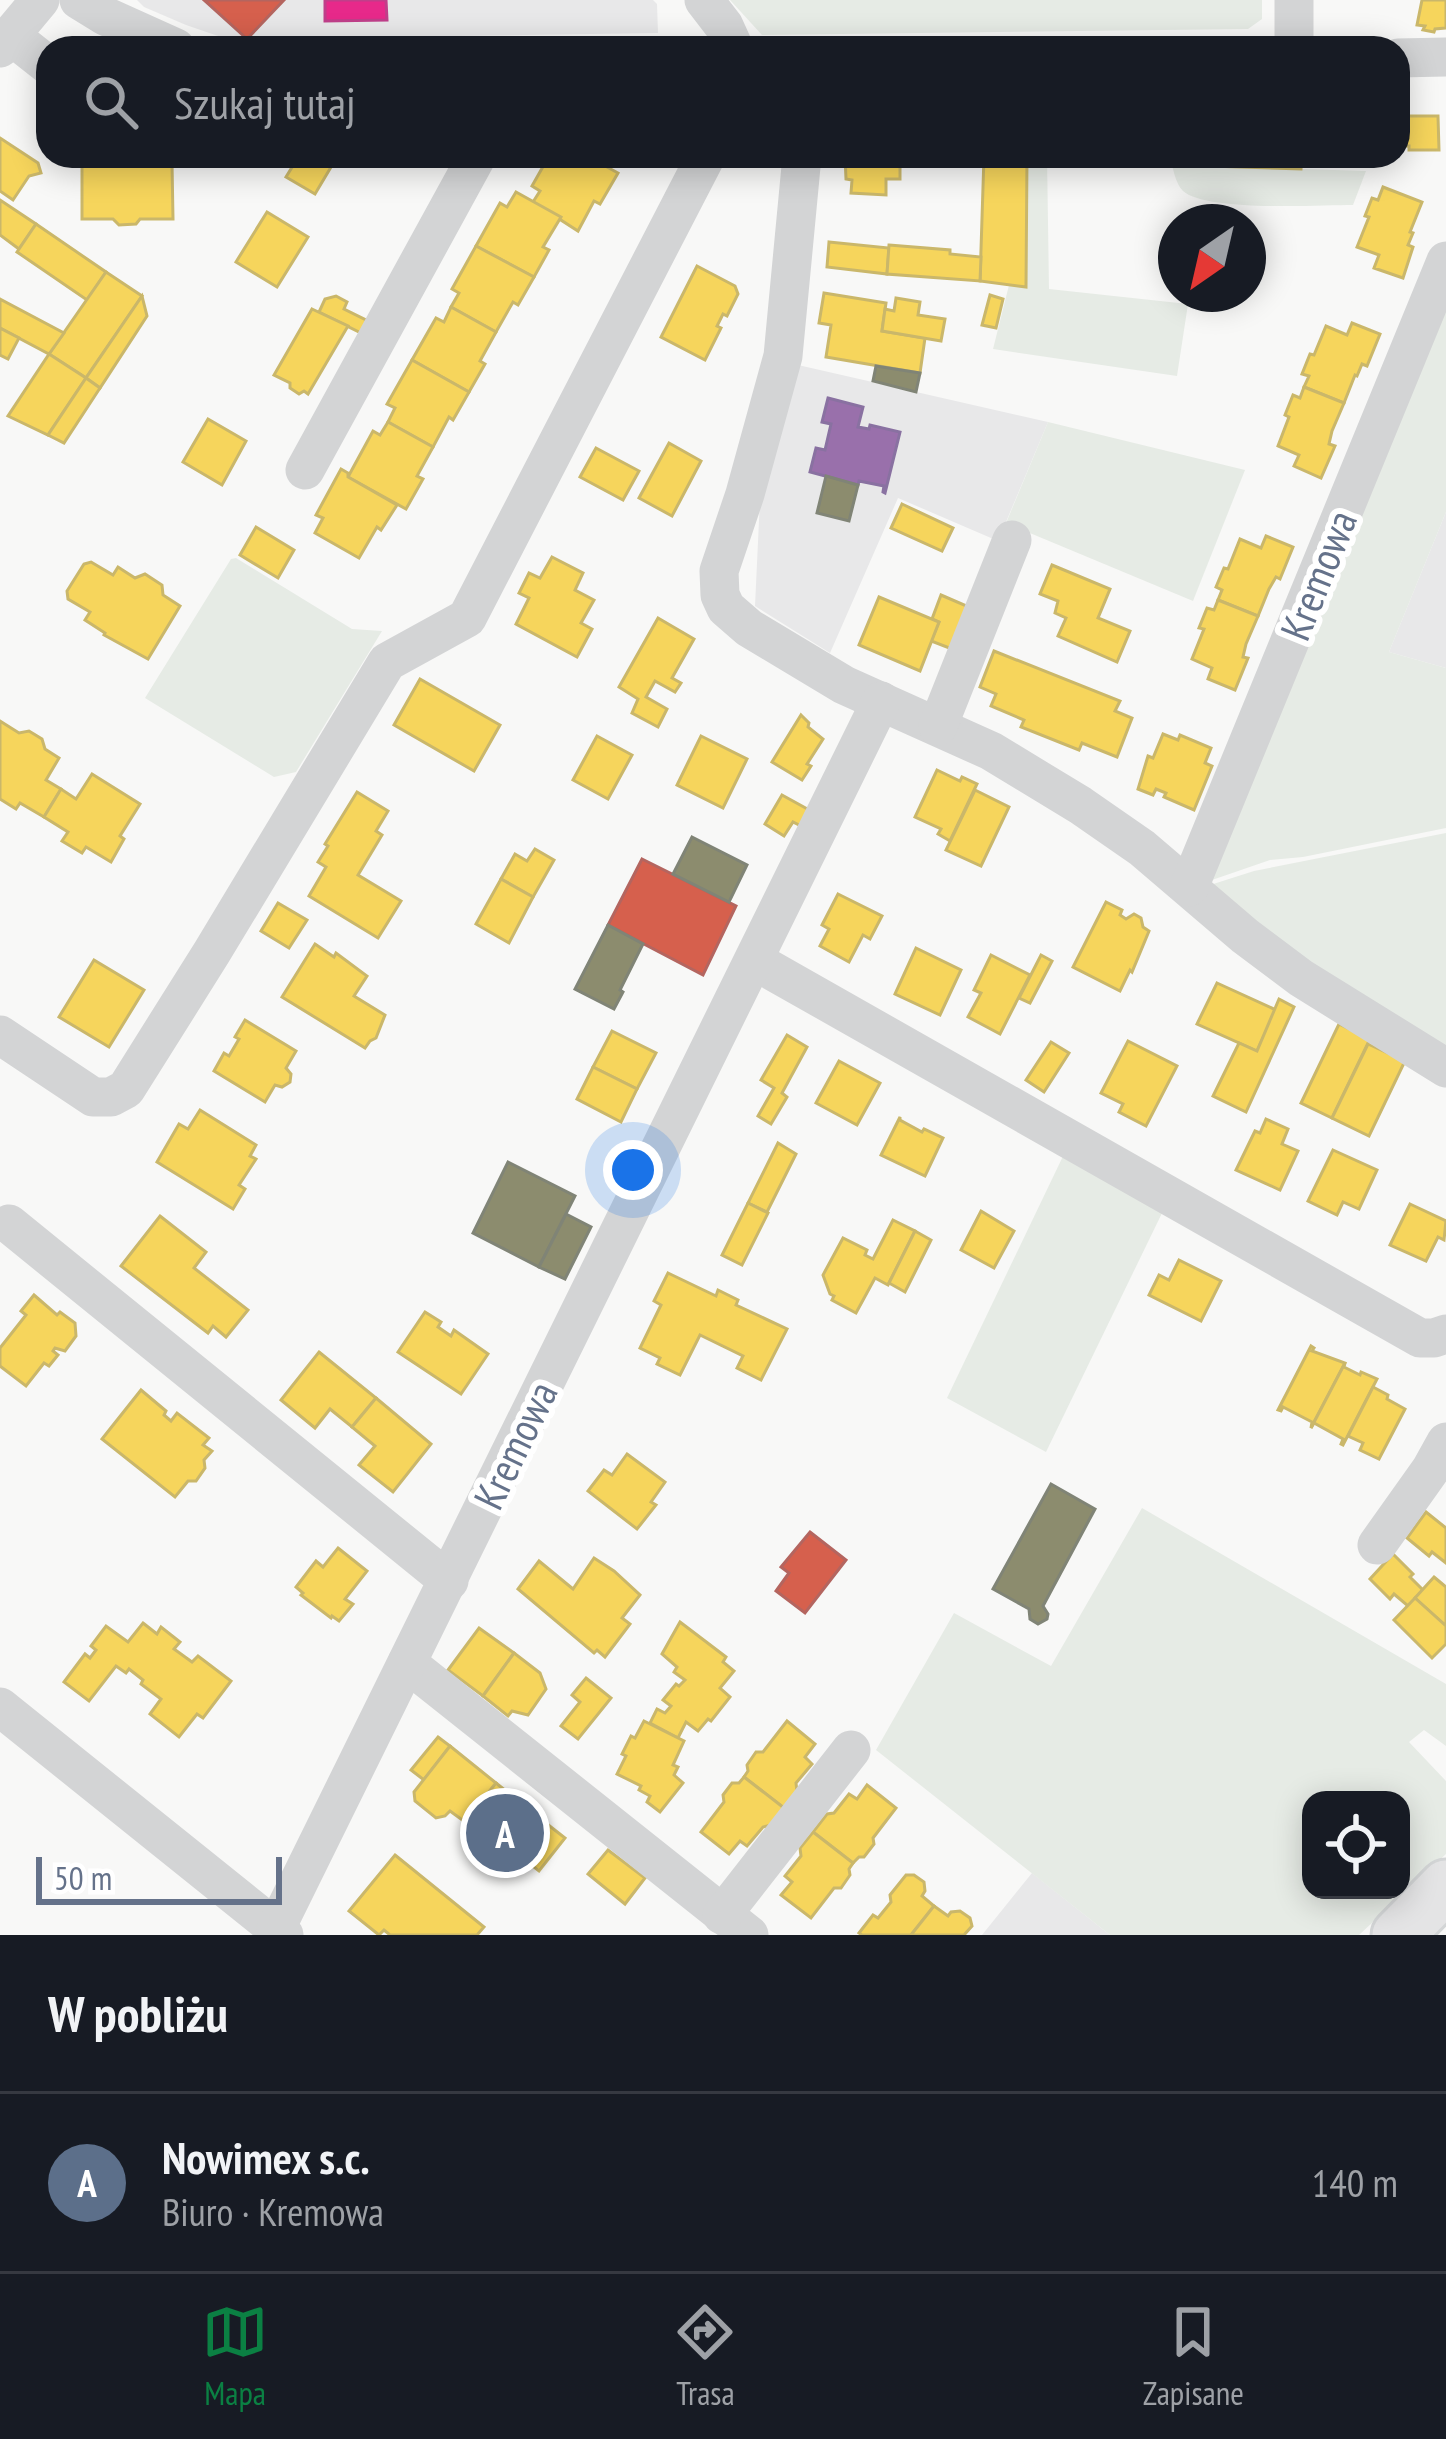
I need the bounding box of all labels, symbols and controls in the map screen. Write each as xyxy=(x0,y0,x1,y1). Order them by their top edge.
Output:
search box xyxy=(36,36,1410,168)
icon: search xyxy=(78,69,144,135)
text: Szukaj tutaj xyxy=(174,73,356,131)
north arrow xyxy=(1158,204,1266,312)
street label: Kremowa xyxy=(1267,502,1369,648)
your location xyxy=(603,1140,663,1200)
street label: Kremowa xyxy=(461,1372,569,1518)
pin: A xyxy=(466,1788,544,1878)
map controls xyxy=(1302,1791,1410,1899)
button: locate xyxy=(1302,1791,1410,1899)
scale bar xyxy=(36,1851,282,1904)
text: 50 m xyxy=(54,1856,112,1899)
text: W pobliżu xyxy=(48,1980,228,2046)
text: Nowimex s.c. xyxy=(162,2128,370,2186)
text: A xyxy=(77,2157,97,2208)
text: 140 m xyxy=(1312,2157,1398,2208)
text: Biuro · Kremowa xyxy=(162,2186,384,2237)
tab: Mapa xyxy=(202,2299,268,2414)
tab: Trasa xyxy=(672,2299,738,2414)
tab: Zapisane xyxy=(1143,2299,1244,2414)

